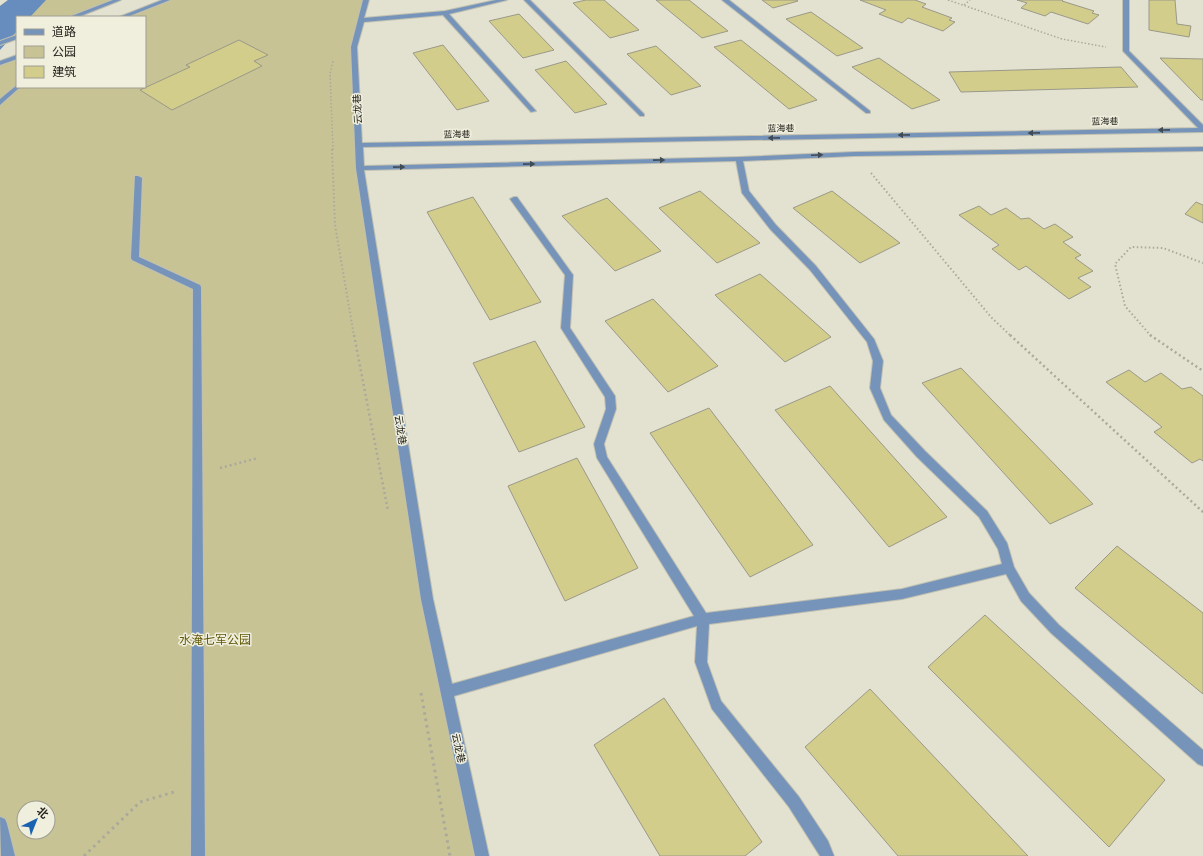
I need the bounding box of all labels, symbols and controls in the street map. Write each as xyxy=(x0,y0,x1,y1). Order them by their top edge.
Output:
legend xyxy=(16,16,146,88)
text: 道路 xyxy=(52,23,76,40)
text: 公园 xyxy=(52,43,76,60)
text: 建筑 xyxy=(52,63,76,80)
street label: 云龙巷 xyxy=(349,94,365,124)
street label: 蓝海巷 xyxy=(1091,114,1119,128)
street label: 蓝海巷 xyxy=(767,121,795,135)
street label: 蓝海巷 xyxy=(443,127,471,141)
one-way arrow xyxy=(1157,127,1170,133)
one-way arrow xyxy=(1027,130,1040,136)
one-way arrow xyxy=(897,132,910,138)
one-way arrow xyxy=(767,135,780,141)
one-way arrow xyxy=(811,152,823,159)
one-way arrow xyxy=(653,157,665,164)
one-way arrow xyxy=(523,160,535,167)
one-way arrow xyxy=(393,163,405,170)
street label: 云龙巷 xyxy=(392,414,410,446)
park label: 水淹七军公园 xyxy=(179,631,251,648)
street label: 云龙巷 xyxy=(449,732,469,764)
north arrow xyxy=(16,800,56,840)
text: 北 xyxy=(34,803,52,822)

